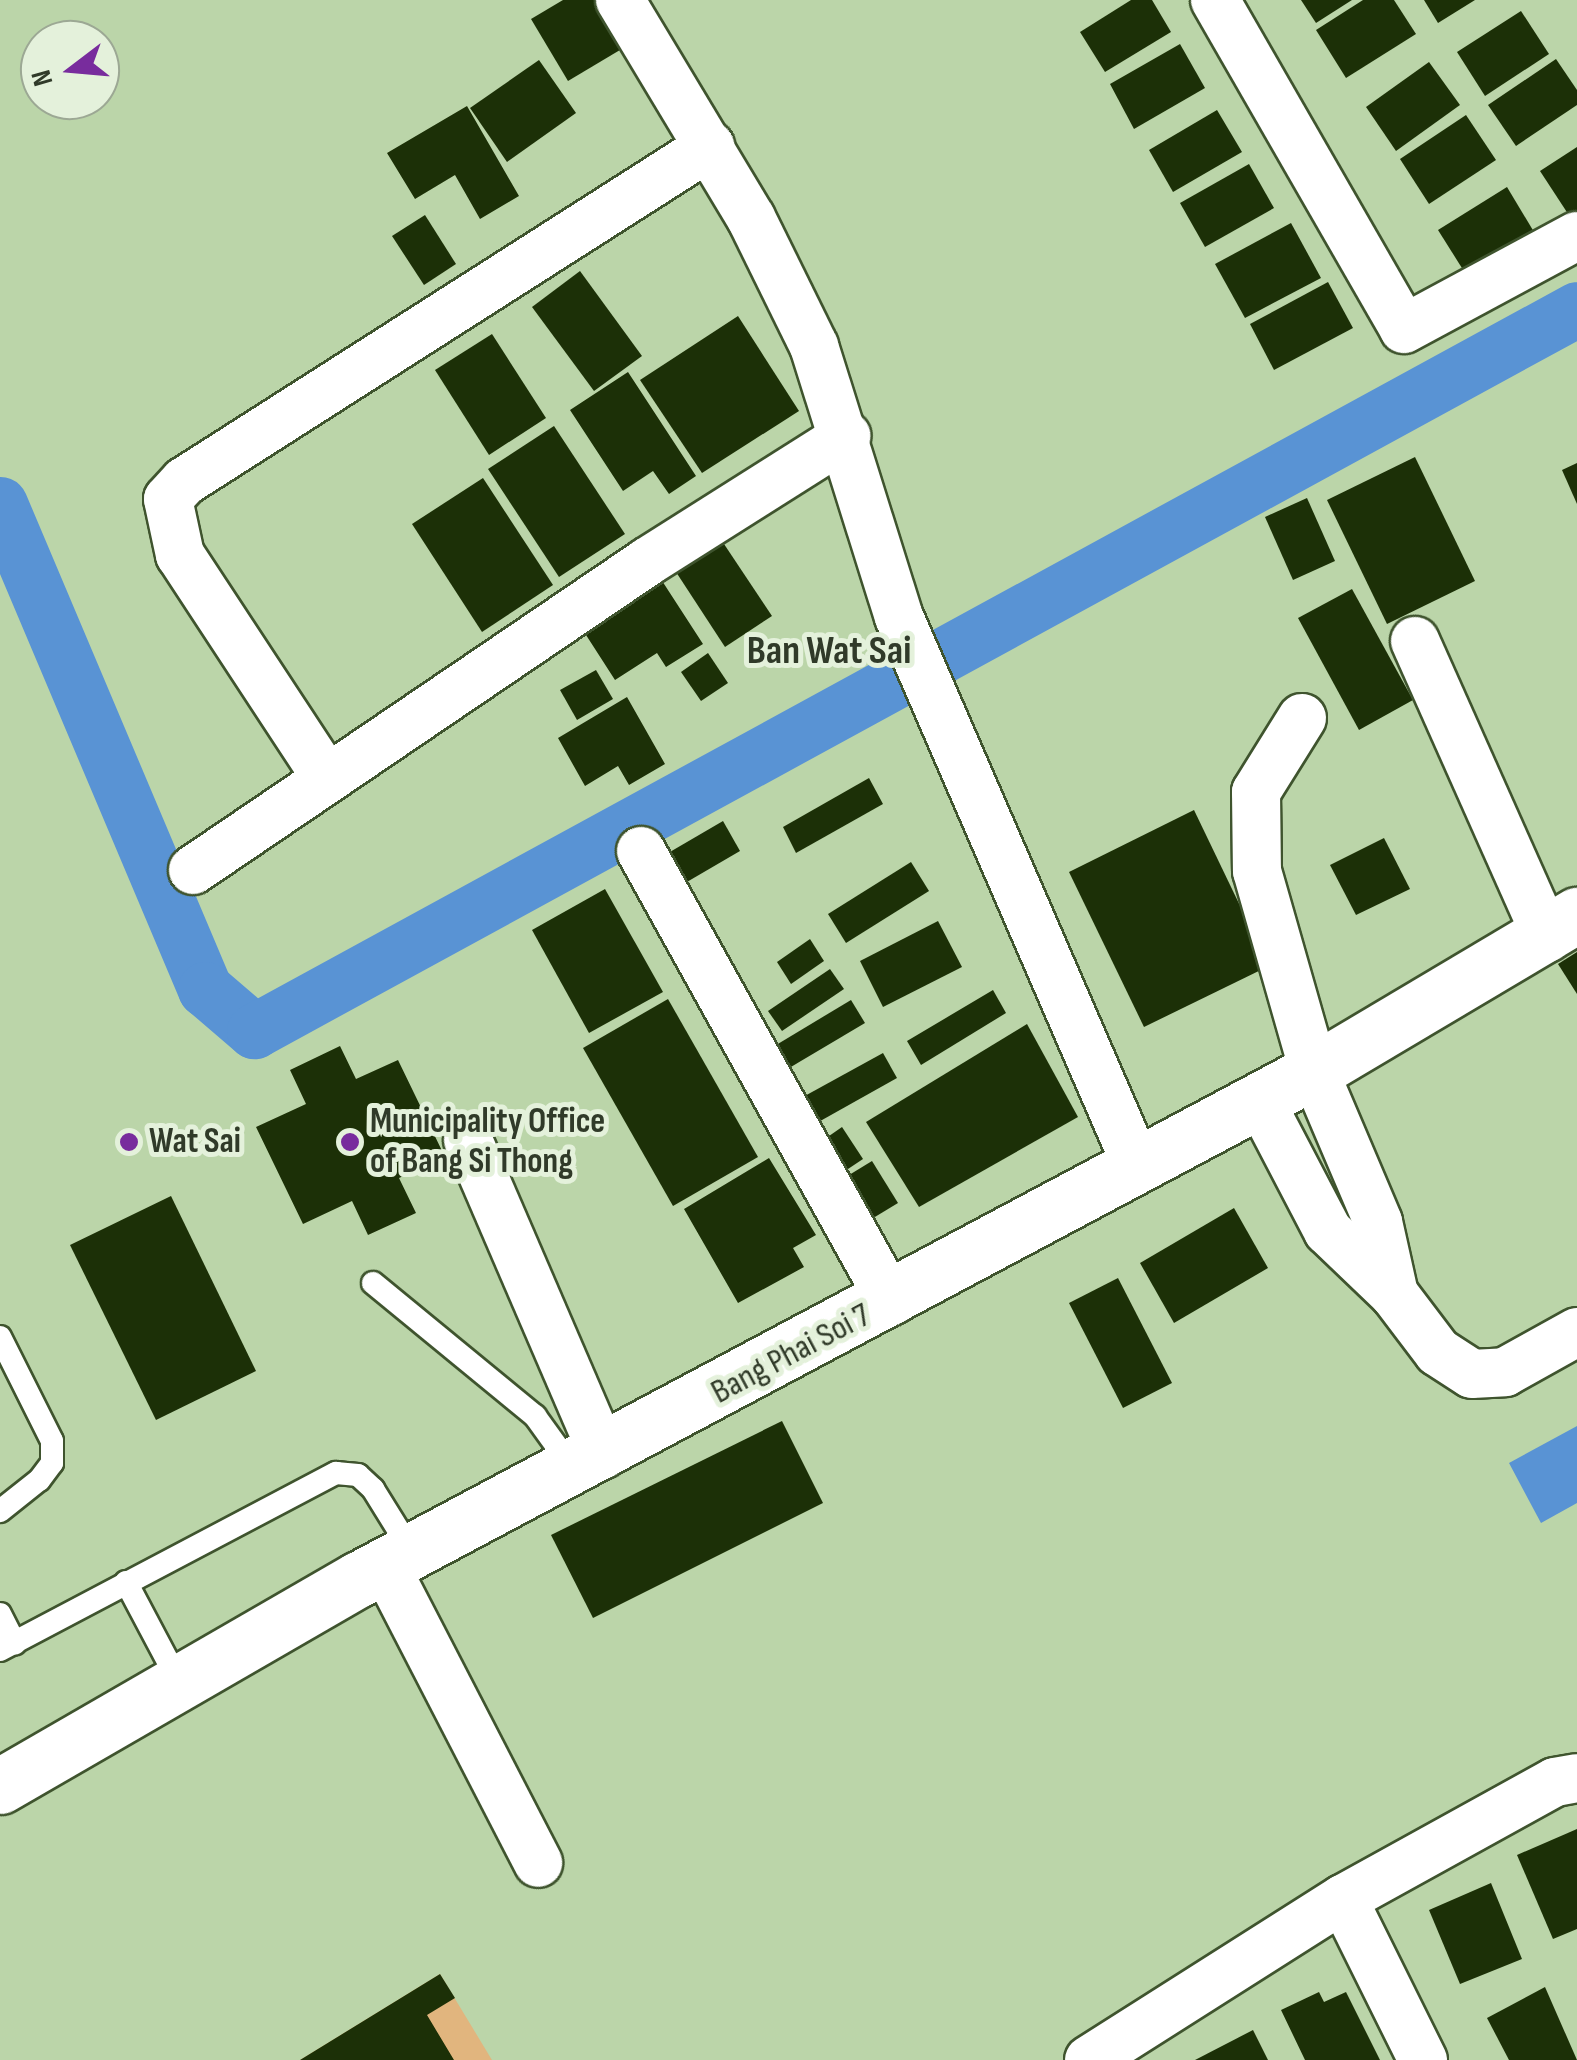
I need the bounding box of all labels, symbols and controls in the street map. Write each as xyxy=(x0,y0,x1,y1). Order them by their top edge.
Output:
north arrow xyxy=(20,20,120,120)
text: N xyxy=(25,66,61,90)
district label: Ban Wat Sai xyxy=(747,627,911,675)
place label: Municipality Office of Bang Si Thong xyxy=(370,1101,605,1183)
place label: Wat Sai xyxy=(149,1121,241,1163)
marker: Wat Sai xyxy=(118,1131,140,1153)
marker: Municipality Office of Bang Si Thong xyxy=(339,1131,361,1153)
street label: Bang Phai Soi 7 xyxy=(704,1294,878,1414)

